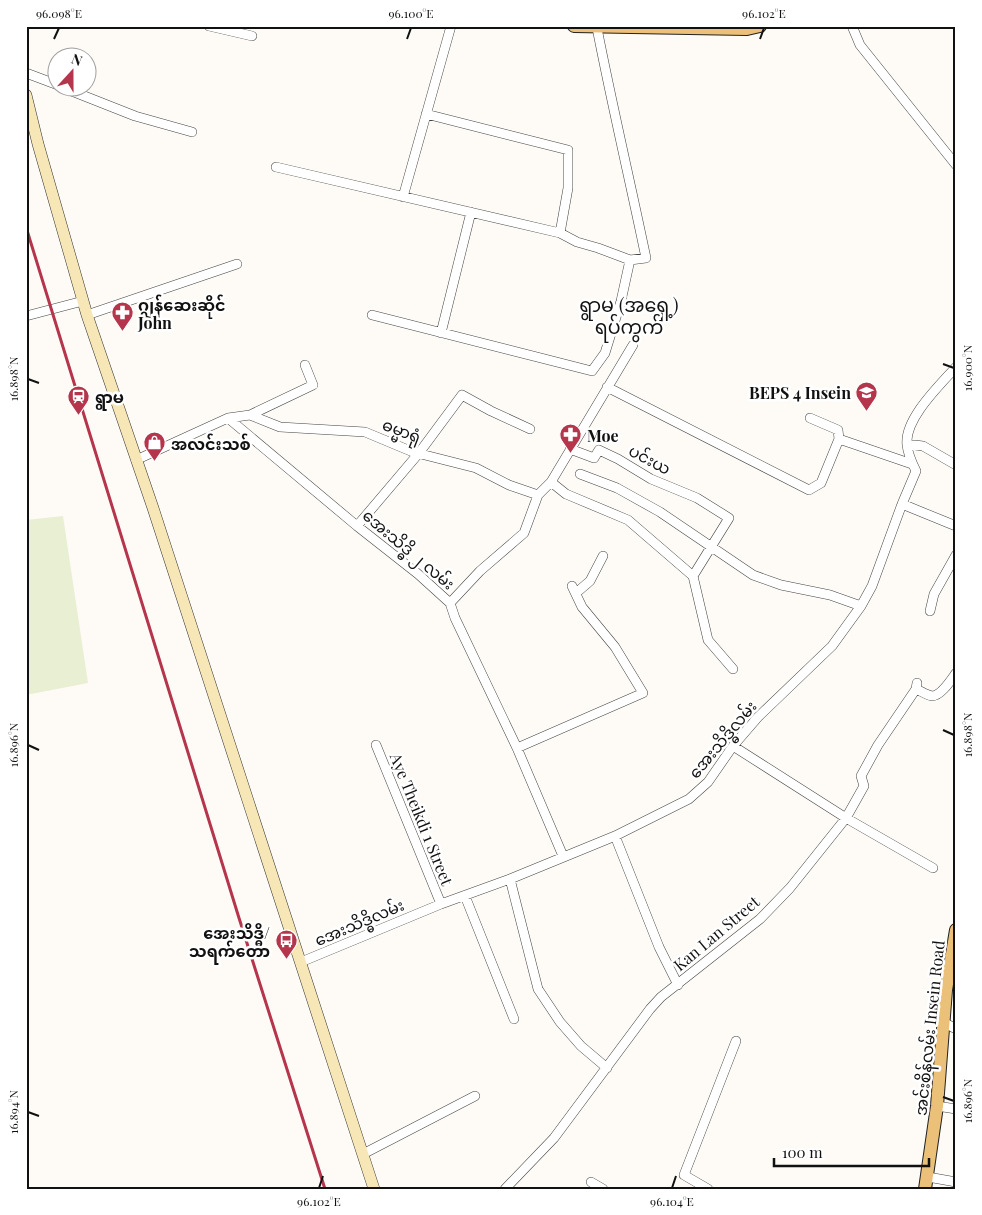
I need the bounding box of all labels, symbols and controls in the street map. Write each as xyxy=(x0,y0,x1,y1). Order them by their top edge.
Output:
text: 96.098°E xyxy=(36,5,82,21)
text: 96.100°E xyxy=(388,5,434,21)
text: 96.102°E xyxy=(742,5,786,21)
north arrow xyxy=(48,48,98,98)
text: N xyxy=(69,49,85,70)
district label: ရွာမ (အရှေ့) ရပ်ကွက် xyxy=(579,291,679,343)
place label: ဂျွန်ဆေးဆိုင် John xyxy=(137,294,226,333)
pharmacy icon: ဂျွန်ဆေးဆိုင် John xyxy=(110,301,134,332)
text: 16.900°N xyxy=(959,344,975,391)
text: 16.898°N xyxy=(5,356,21,401)
school or university icon: BEPS 4 Insein xyxy=(855,380,879,411)
place label: BEPS 4 Insein xyxy=(749,382,851,403)
station icon: ရွာမ xyxy=(67,384,91,415)
place label: ရွာမ xyxy=(95,386,124,411)
street label: ဓမ္မာရုံ xyxy=(378,413,424,452)
pharmacy icon: Moe xyxy=(559,423,583,454)
place label: Moe xyxy=(587,425,619,446)
shop icon: အလင်းသစ် xyxy=(143,431,167,462)
place label: အလင်းသစ် xyxy=(171,433,251,454)
street label: ပင်းယ xyxy=(625,439,675,479)
street label: အေးသိဒ္ဓိ ၂ လမ်း xyxy=(356,504,459,597)
street label: အေးသိဒ္ဓိလမ်း xyxy=(683,696,764,785)
text: 16.898°N xyxy=(959,712,975,757)
text: 16.896°N xyxy=(5,722,21,767)
street label: Aye Theikdi 1 Street xyxy=(385,749,458,889)
street label: Kan Lan Street xyxy=(669,891,764,975)
street label: အေးသိဒ္ဓိလမ်း xyxy=(311,894,409,954)
place label: အေးသိဒ္ဓိ/ သရက်တော xyxy=(189,922,270,965)
bus stop icon: အေးသိဒ္ဓိ/ သရက်တော xyxy=(274,929,298,960)
street label: အင်းစိန်လမ်း Insein Road xyxy=(909,939,953,1117)
text: 16.896°N xyxy=(959,1078,975,1123)
text: 16.894°N xyxy=(5,1089,21,1134)
scale bar xyxy=(774,1135,930,1167)
text: 100 m xyxy=(782,1142,823,1162)
text: 96.102°E xyxy=(297,1193,341,1209)
text: 96.104°E xyxy=(650,1193,694,1209)

